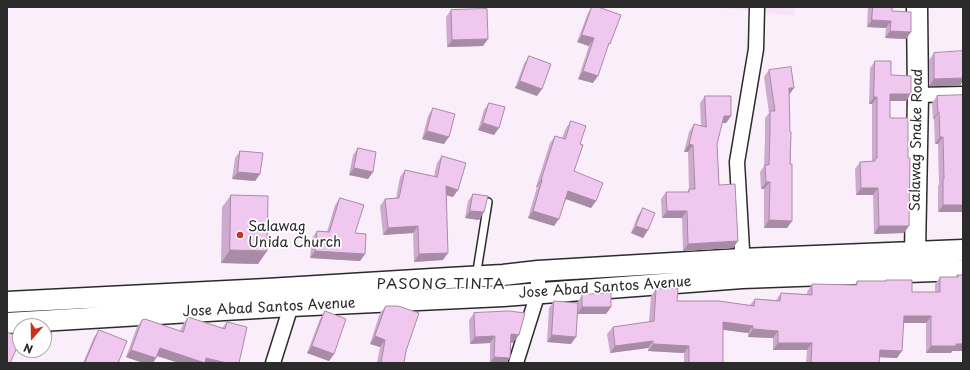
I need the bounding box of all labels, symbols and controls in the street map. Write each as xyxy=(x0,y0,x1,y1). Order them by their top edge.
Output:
street label: Salawag Snake Road xyxy=(907,69,927,211)
place label: Salawag Unida Church xyxy=(248,219,341,252)
marker: Salawag Unida Church xyxy=(235,230,245,240)
street label: Jose Abad Santos Avenue xyxy=(518,274,692,302)
district label: PASONG TINTA xyxy=(376,276,506,294)
street label: Jose Abad Santos Avenue xyxy=(182,295,356,321)
north arrow xyxy=(12,318,52,358)
text: N xyxy=(21,339,35,358)

